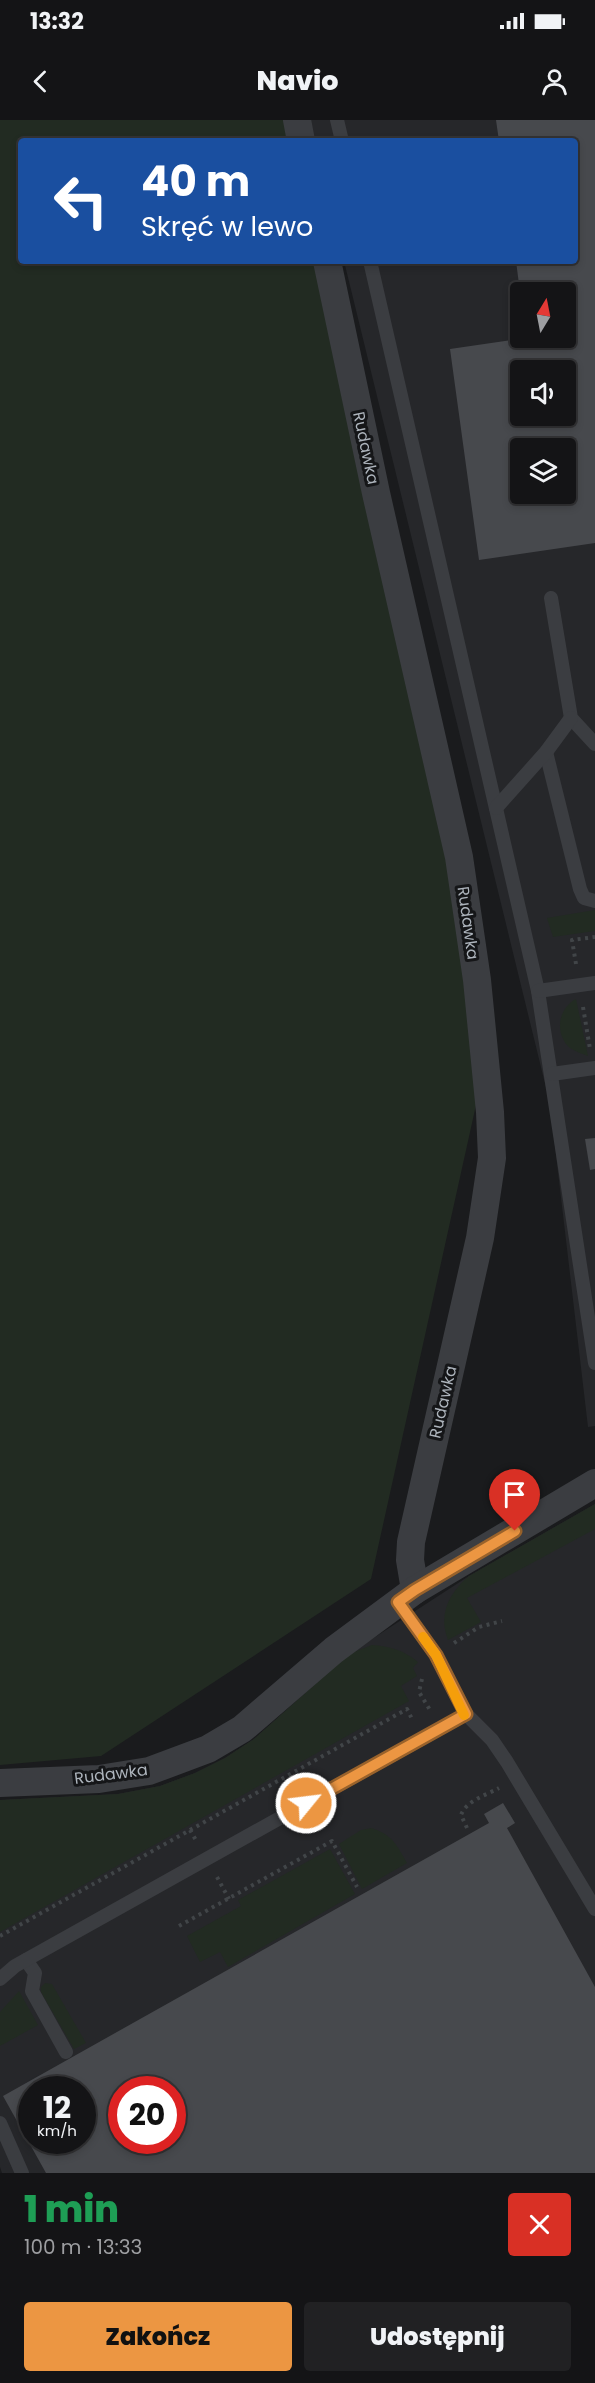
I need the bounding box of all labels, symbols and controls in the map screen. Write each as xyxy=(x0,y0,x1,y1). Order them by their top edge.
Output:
text: 13:32 xyxy=(30,6,84,37)
text: Navio xyxy=(256,62,339,99)
icon: back xyxy=(24,65,57,98)
icon: person xyxy=(538,65,571,98)
text: 40 m xyxy=(141,152,250,211)
icon: left xyxy=(42,162,120,240)
text: Skręć w lewo xyxy=(141,208,313,245)
north arrow xyxy=(510,282,576,348)
map controls xyxy=(510,282,576,504)
button: sound xyxy=(510,360,576,426)
street label: Rudawka xyxy=(347,410,385,486)
button: layers xyxy=(510,438,576,504)
street label: Rudawka xyxy=(451,885,485,961)
street label: Rudawka xyxy=(423,1363,463,1441)
pin xyxy=(489,1469,540,1531)
icon: arrive xyxy=(498,1478,531,1511)
street label: Rudawka xyxy=(73,1758,149,1790)
position arrow xyxy=(274,1771,338,1835)
speed limit sign: 20 xyxy=(108,2076,186,2154)
text: 12 xyxy=(43,2086,71,2129)
text: km/h xyxy=(37,2120,77,2141)
text: 1 min xyxy=(24,2184,119,2235)
button: close xyxy=(508,2193,571,2256)
text: 100 m · 13:33 xyxy=(24,2233,142,2261)
button: Zakończ xyxy=(24,2302,292,2371)
button: Udostępnij xyxy=(304,2302,571,2371)

